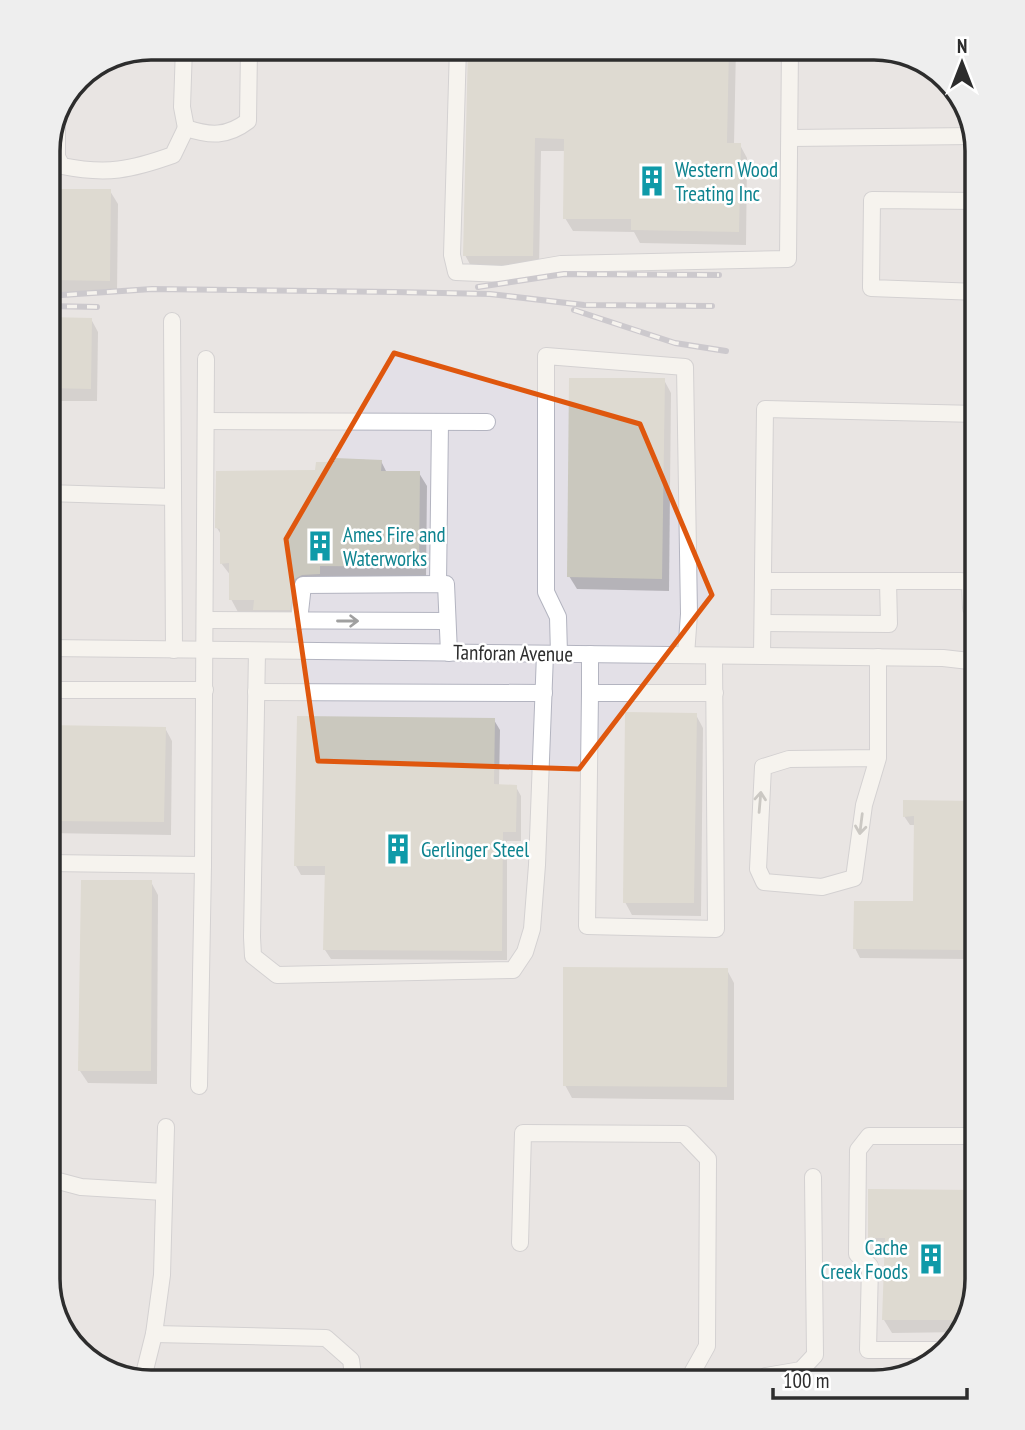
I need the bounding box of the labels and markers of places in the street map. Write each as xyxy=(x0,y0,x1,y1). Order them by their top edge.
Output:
place label: Western Wood Treating Inc xyxy=(675,156,778,207)
building icon: Western Wood Treating Inc xyxy=(635,164,669,198)
place label: Ames Fire and Waterworks xyxy=(343,521,446,572)
building icon: Ames Fire and Waterworks xyxy=(303,529,337,563)
building icon: Gerlinger Steel xyxy=(381,832,415,866)
place label: Gerlinger Steel xyxy=(421,836,529,863)
place label: Cache Creek Foods xyxy=(821,1234,908,1285)
building icon: Cache Creek Foods xyxy=(914,1242,948,1276)

